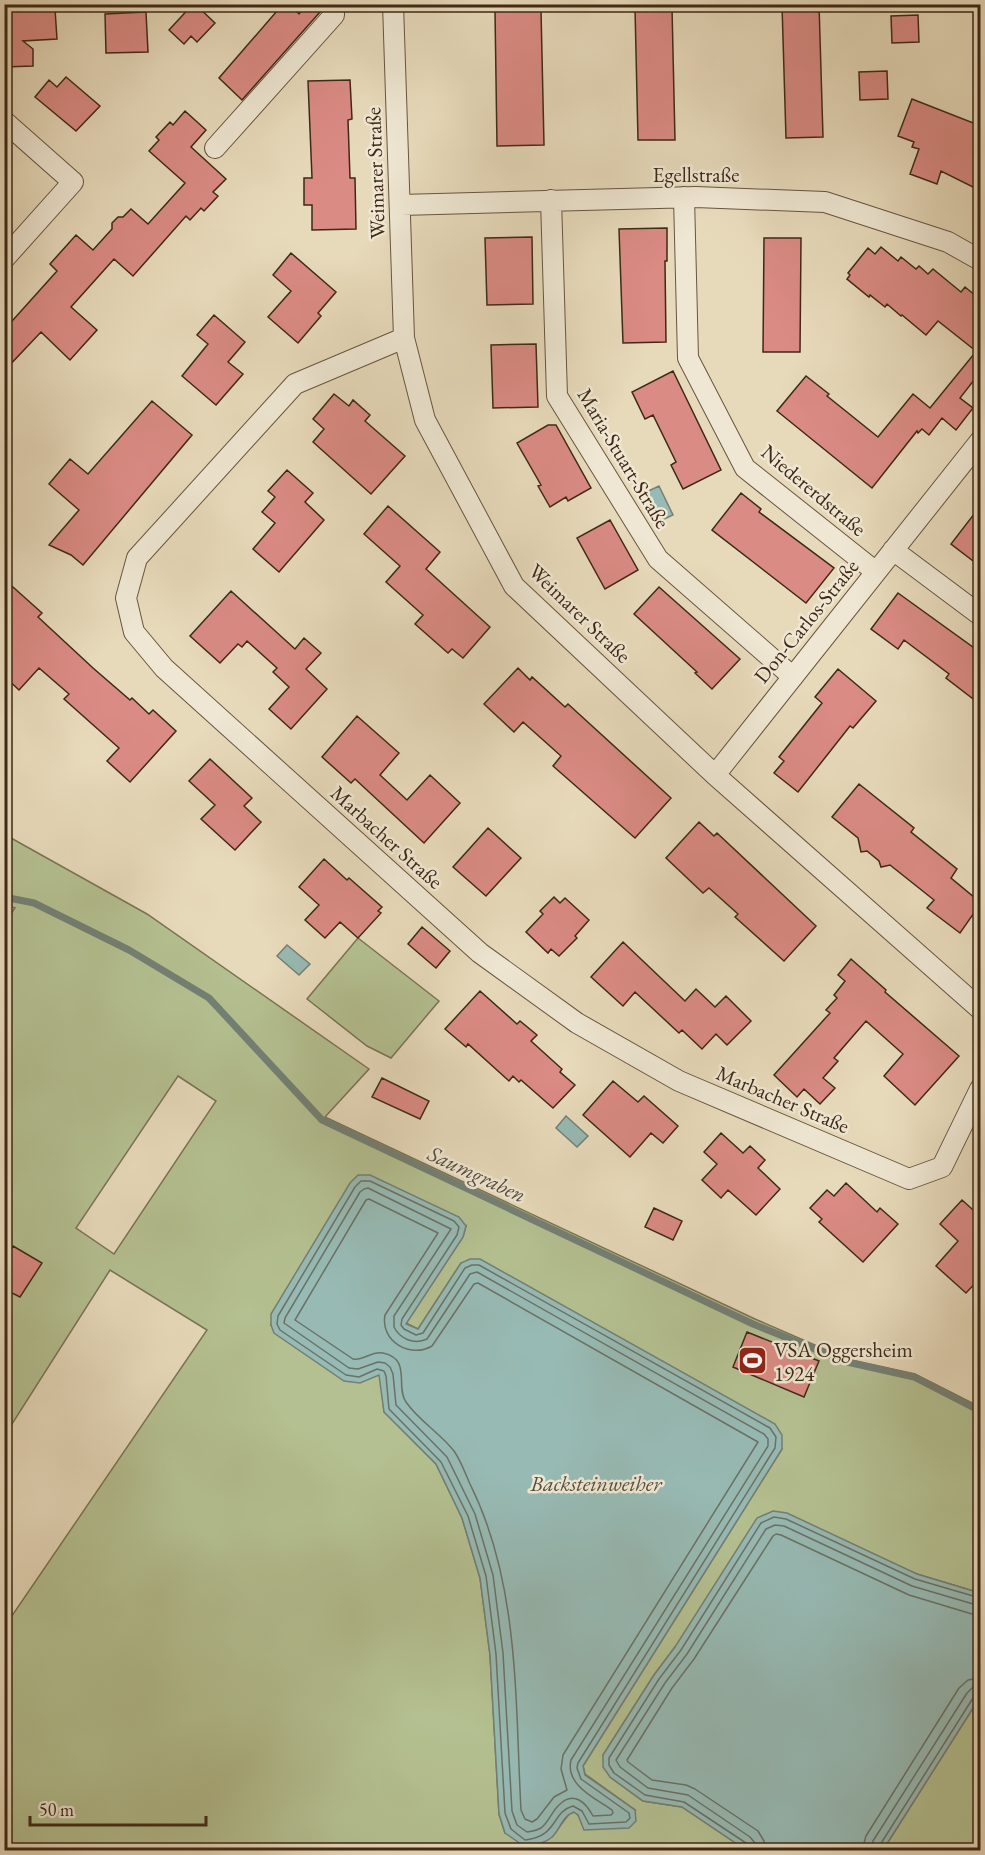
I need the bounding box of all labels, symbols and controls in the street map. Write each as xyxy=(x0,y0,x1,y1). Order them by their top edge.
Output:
street label: Weimarer Straße xyxy=(359,106,391,240)
street label: Egellstraße xyxy=(653,161,739,188)
street label: Maria-Stuart-Straße xyxy=(572,383,676,533)
street label: Niedererdstraße xyxy=(756,438,872,542)
street label: Don-Carlos-Straße xyxy=(748,553,864,689)
street label: Weimarer Straße xyxy=(523,557,637,669)
street label: Marbacher Straße xyxy=(325,779,449,895)
street label: Marbacher Straße xyxy=(712,1059,854,1139)
water label: Saumgraben xyxy=(422,1138,531,1209)
place label: VSA Oggersheim 1924 xyxy=(774,1336,913,1387)
sports icon: VSA Oggersheim 1924 xyxy=(737,1345,769,1377)
water label: Backsteinweiher xyxy=(529,1469,663,1498)
scale bar xyxy=(30,1789,206,1827)
text: 50 m xyxy=(39,1798,74,1821)

